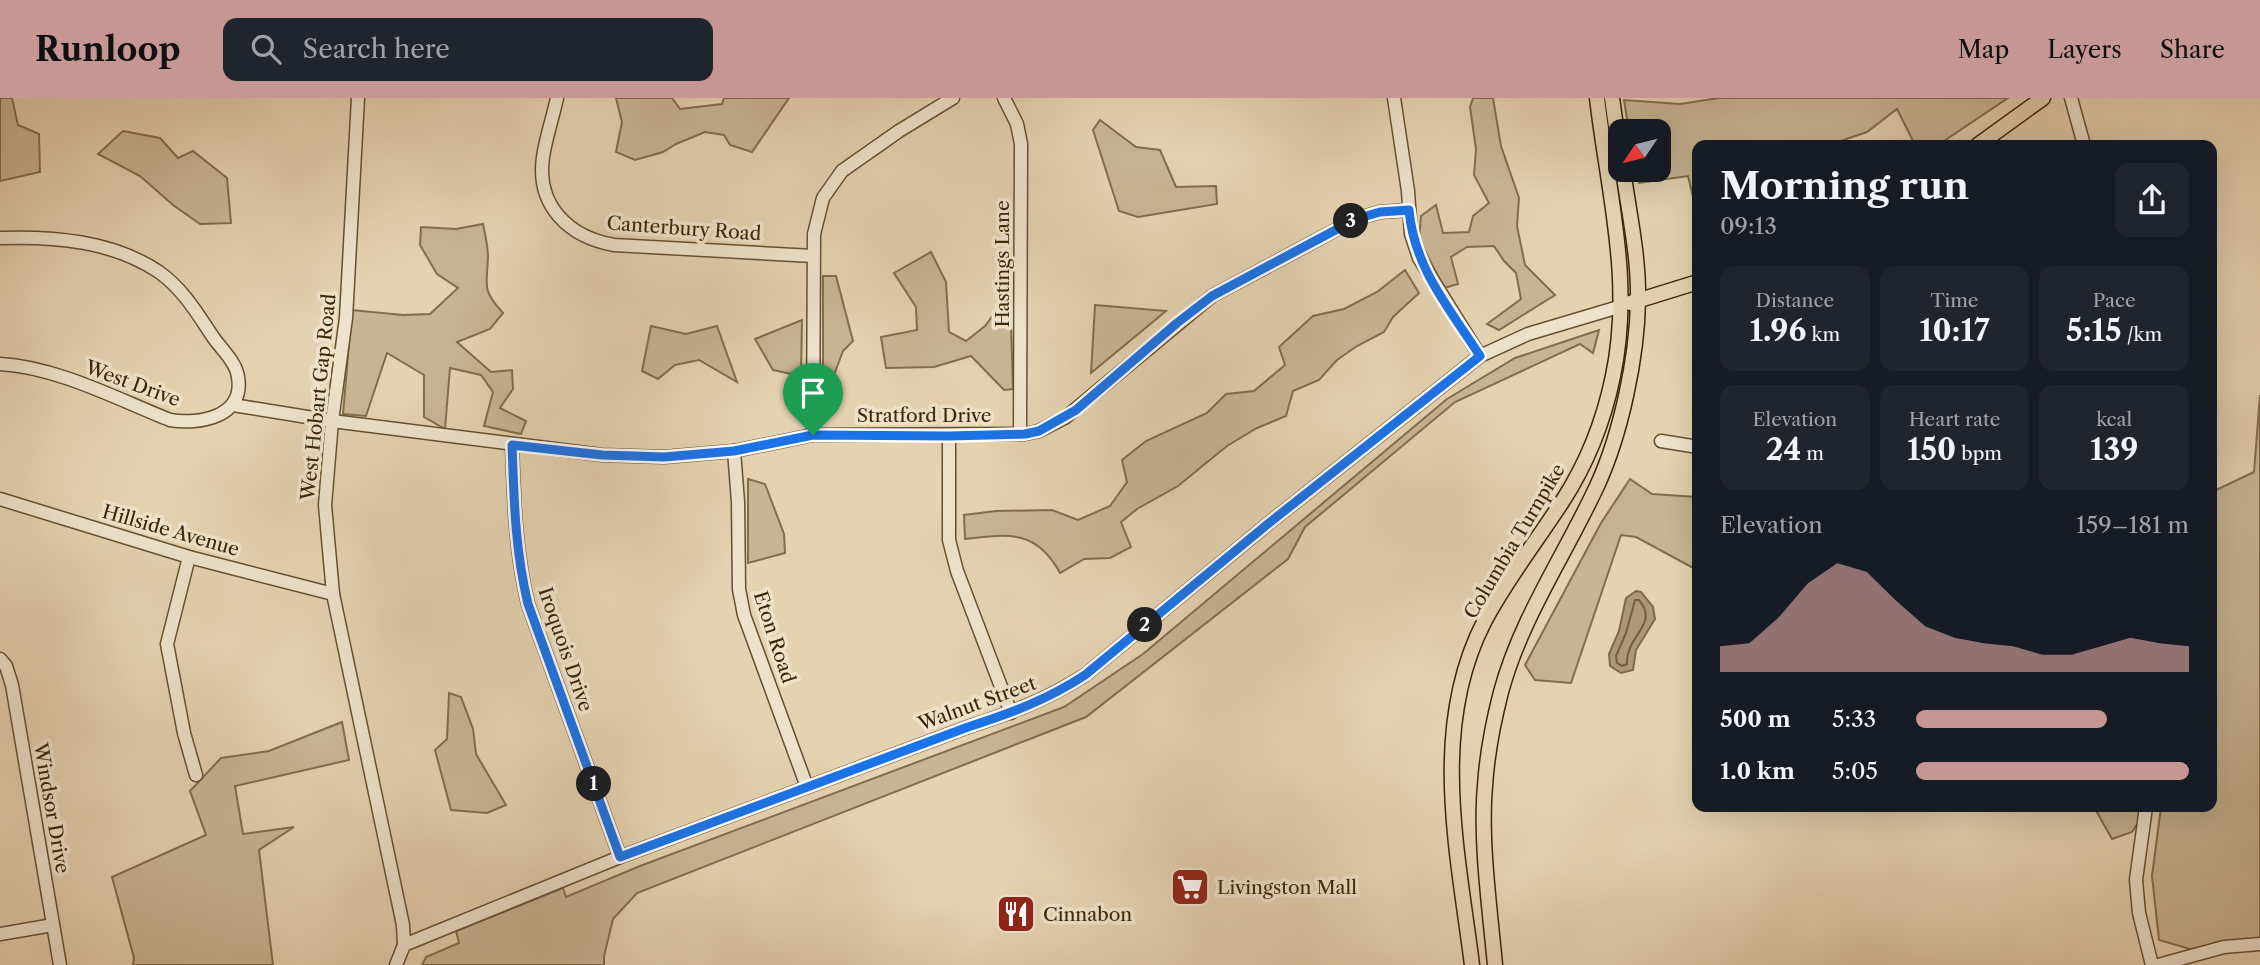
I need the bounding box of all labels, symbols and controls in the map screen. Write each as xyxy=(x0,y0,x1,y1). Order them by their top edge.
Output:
search box xyxy=(223,18,713,81)
text: Runloop xyxy=(35,29,181,70)
icon: search xyxy=(247,30,285,68)
text: Search here xyxy=(303,33,450,65)
text: Map xyxy=(1958,35,2009,64)
text: Layers xyxy=(2047,35,2122,64)
text: Share xyxy=(2160,35,2225,64)
north arrow xyxy=(1608,119,1671,182)
map controls xyxy=(1608,119,1671,182)
text: Morning run xyxy=(1720,162,1969,209)
button: share xyxy=(2115,163,2189,237)
street label: Hastings Lane xyxy=(991,200,1014,328)
pin: 3 xyxy=(1334,204,1368,238)
text: 3 xyxy=(1345,209,1356,232)
street label: Canterbury Road xyxy=(606,212,763,245)
text: 09:13 xyxy=(1720,212,1777,240)
text: Distance xyxy=(1756,289,1834,312)
text: Time xyxy=(1930,289,1979,312)
text: Pace xyxy=(2093,289,2136,312)
street label: West Hobart Gap Road xyxy=(296,292,341,502)
text: 1.96 xyxy=(1749,312,1806,349)
text: 10:17 xyxy=(1919,312,1990,349)
text: 5:15 xyxy=(2066,312,2122,349)
text: km xyxy=(1806,323,1840,346)
text: /km xyxy=(2122,323,2162,346)
street label: West Drive xyxy=(81,355,183,411)
pin xyxy=(783,363,843,435)
icon: arrive xyxy=(794,374,832,412)
street label: Stratford Drive xyxy=(857,404,991,427)
text: Elevation xyxy=(1752,408,1837,431)
text: Heart rate xyxy=(1909,408,2000,431)
text: kcal xyxy=(2096,408,2132,431)
text: 24 xyxy=(1766,431,1801,468)
text: 150 xyxy=(1907,431,1956,468)
text: 139 xyxy=(2090,431,2138,468)
text: m xyxy=(1801,442,1824,465)
text: bpm xyxy=(1956,442,2002,465)
street label: Columbia Turnpike xyxy=(1459,460,1570,623)
street label: Hillside Avenue xyxy=(100,500,242,561)
text: Elevation xyxy=(1720,511,1823,539)
text: 159–181 m xyxy=(2076,511,2189,539)
street label: Iroquois Drive xyxy=(534,584,598,714)
street label: Eton Road xyxy=(749,588,800,686)
pin: 2 xyxy=(1128,608,1162,642)
text: 2 xyxy=(1139,613,1150,636)
street label: Walnut Street xyxy=(914,671,1040,736)
text: 500 m xyxy=(1720,705,1791,733)
text: 5:33 xyxy=(1832,705,1876,733)
street label: Windsor Drive xyxy=(29,740,74,875)
text: 1.0 km xyxy=(1720,757,1795,785)
text: 5:05 xyxy=(1832,757,1878,785)
pin: 1 xyxy=(576,766,612,802)
text: 1 xyxy=(589,772,598,795)
supermarket icon: Livingston Mall xyxy=(1169,866,1211,908)
place label: Livingston Mall xyxy=(1217,876,1357,899)
restaurant icon: Cinnabon xyxy=(995,893,1037,935)
place label: Cinnabon xyxy=(1043,903,1132,926)

